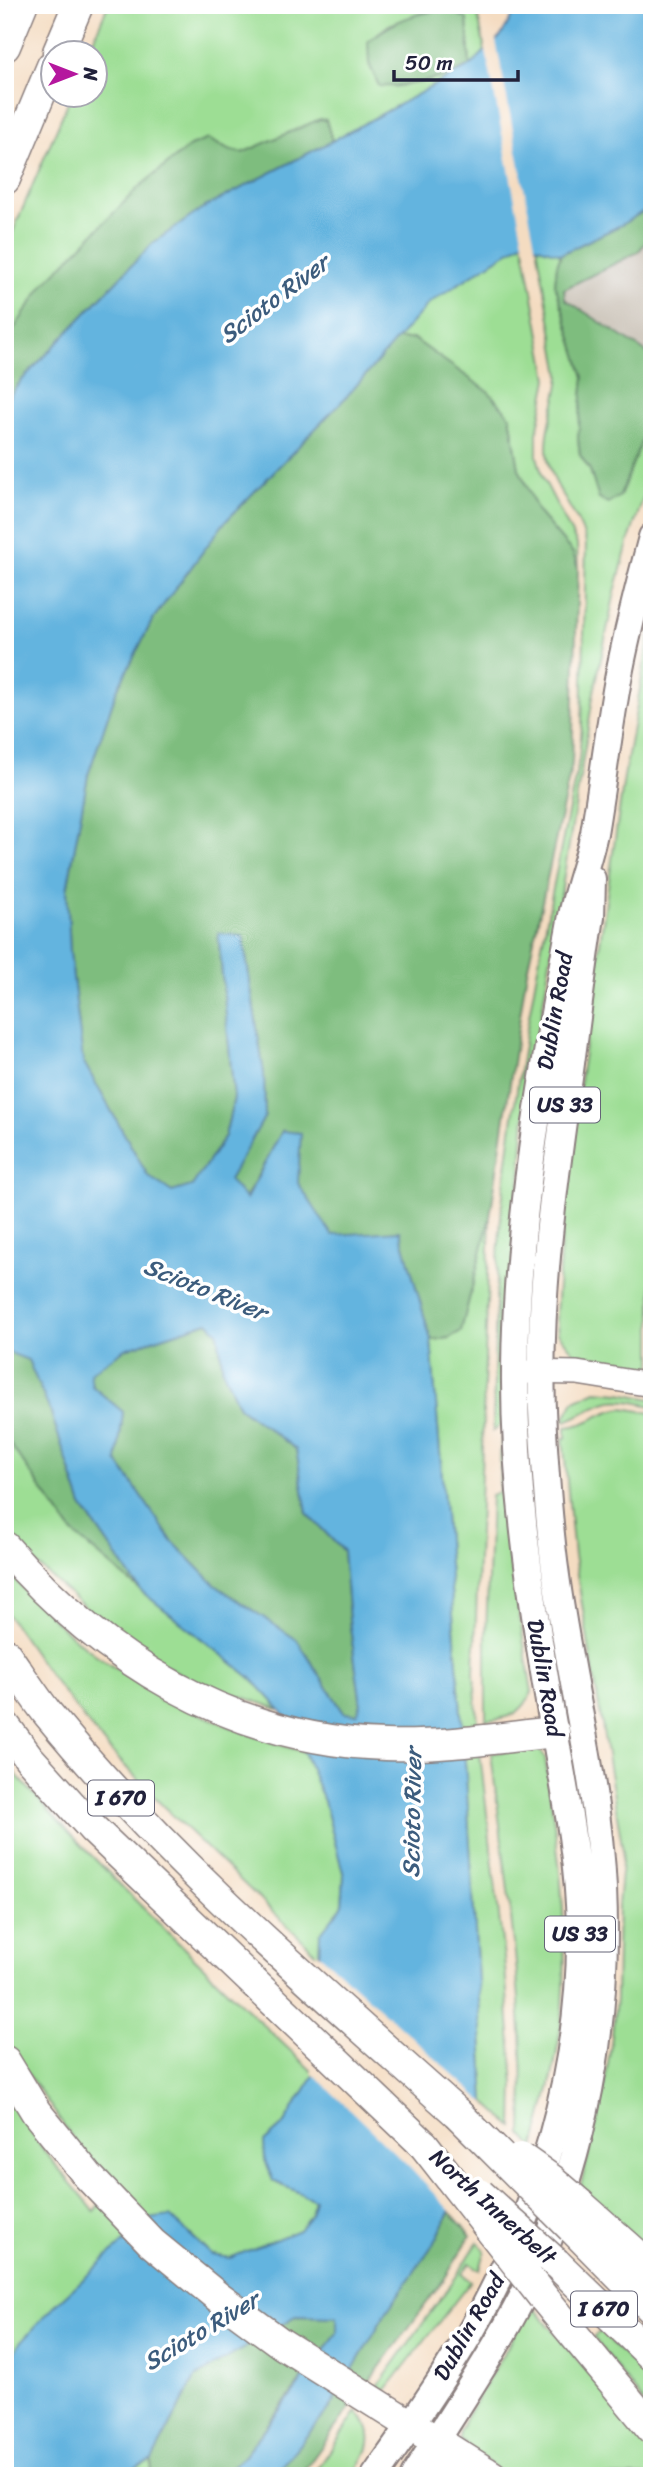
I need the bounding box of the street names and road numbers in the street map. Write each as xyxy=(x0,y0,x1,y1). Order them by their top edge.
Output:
street label: Dublin Road xyxy=(524,947,586,1073)
road number: US 33 xyxy=(530,1088,600,1122)
street label: Dublin Road xyxy=(514,1616,576,1742)
road number: I 670 xyxy=(88,1780,154,1815)
road number: US 33 xyxy=(545,1916,615,1952)
street label: North Innerbelt xyxy=(420,2138,568,2277)
street label: Dublin Road xyxy=(421,2264,517,2389)
road number: I 670 xyxy=(571,2292,637,2326)

